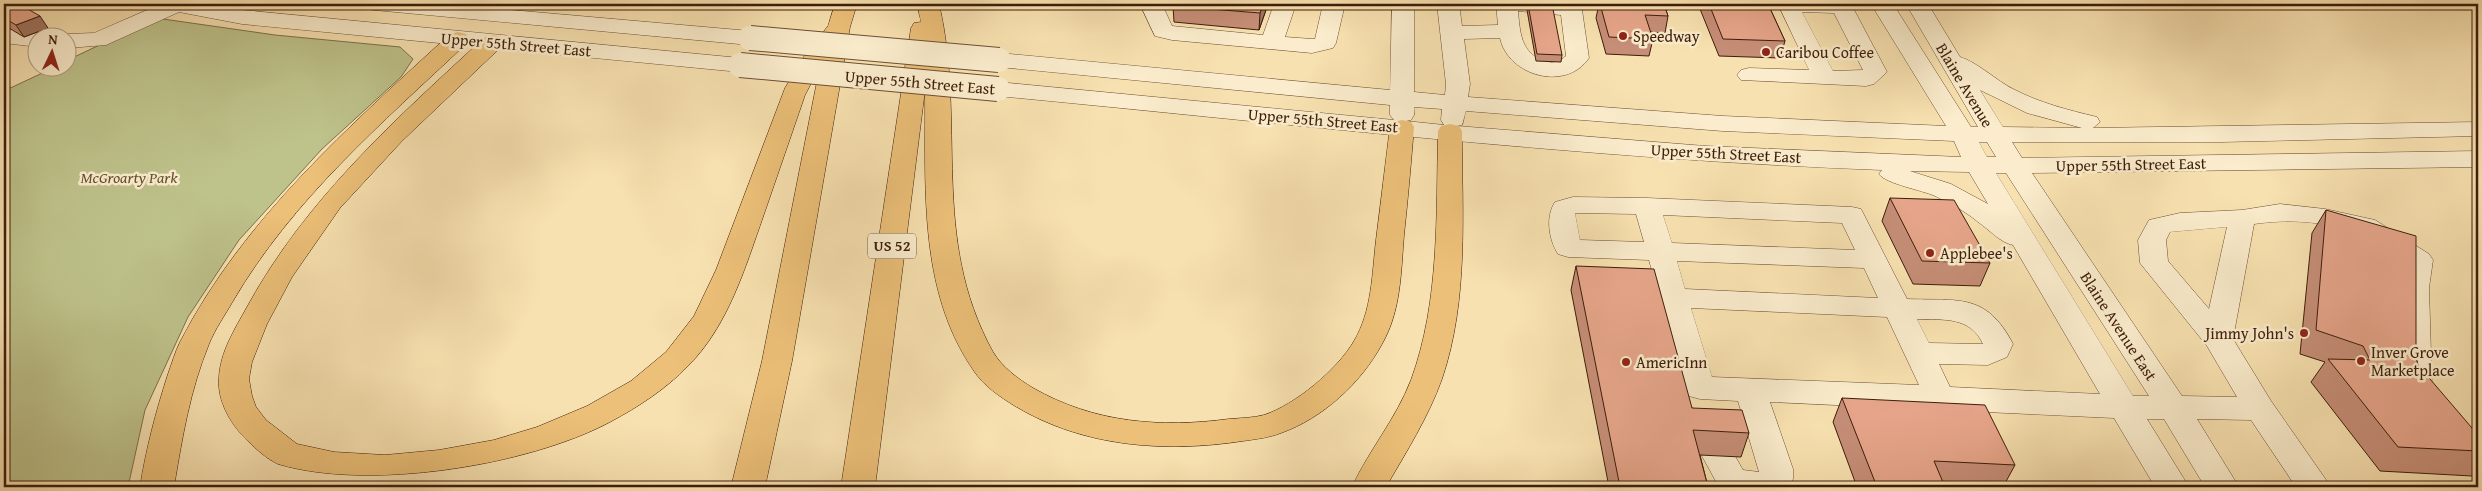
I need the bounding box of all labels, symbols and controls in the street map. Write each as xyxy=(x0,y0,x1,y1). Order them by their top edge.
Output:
place label: Speedway xyxy=(1633,24,1700,48)
street label: Upper 55th Street East xyxy=(440,25,592,63)
north arrow xyxy=(28,28,78,78)
text: N xyxy=(48,29,59,49)
marker: Speedway xyxy=(1617,30,1629,42)
street label: Blaine Avenue xyxy=(1930,38,2000,132)
place label: Caribou Coffee xyxy=(1776,40,1874,64)
marker: Caribou Coffee xyxy=(1760,46,1772,58)
street label: Upper 55th Street East xyxy=(844,63,996,101)
street label: Upper 55th Street East xyxy=(1247,101,1399,139)
street label: Upper 55th Street East xyxy=(1650,137,1802,169)
street label: Upper 55th Street East xyxy=(2055,151,2207,177)
park label: McGroarty Park xyxy=(80,165,178,189)
road number: US 52 xyxy=(868,234,916,258)
place label: Applebee's xyxy=(1940,241,2013,265)
marker: Applebee's xyxy=(1924,247,1936,259)
street label: Blaine Avenue East xyxy=(2075,267,2164,386)
place label: Jimmy John's xyxy=(2203,321,2294,345)
marker: Jimmy John's xyxy=(2298,327,2310,339)
place label: Inver Grove Marketplace xyxy=(2371,340,2455,382)
place label: AmericInn xyxy=(1636,350,1707,374)
marker: Inver Grove Marketplace xyxy=(2355,355,2367,367)
marker: AmericInn xyxy=(1620,356,1632,368)

